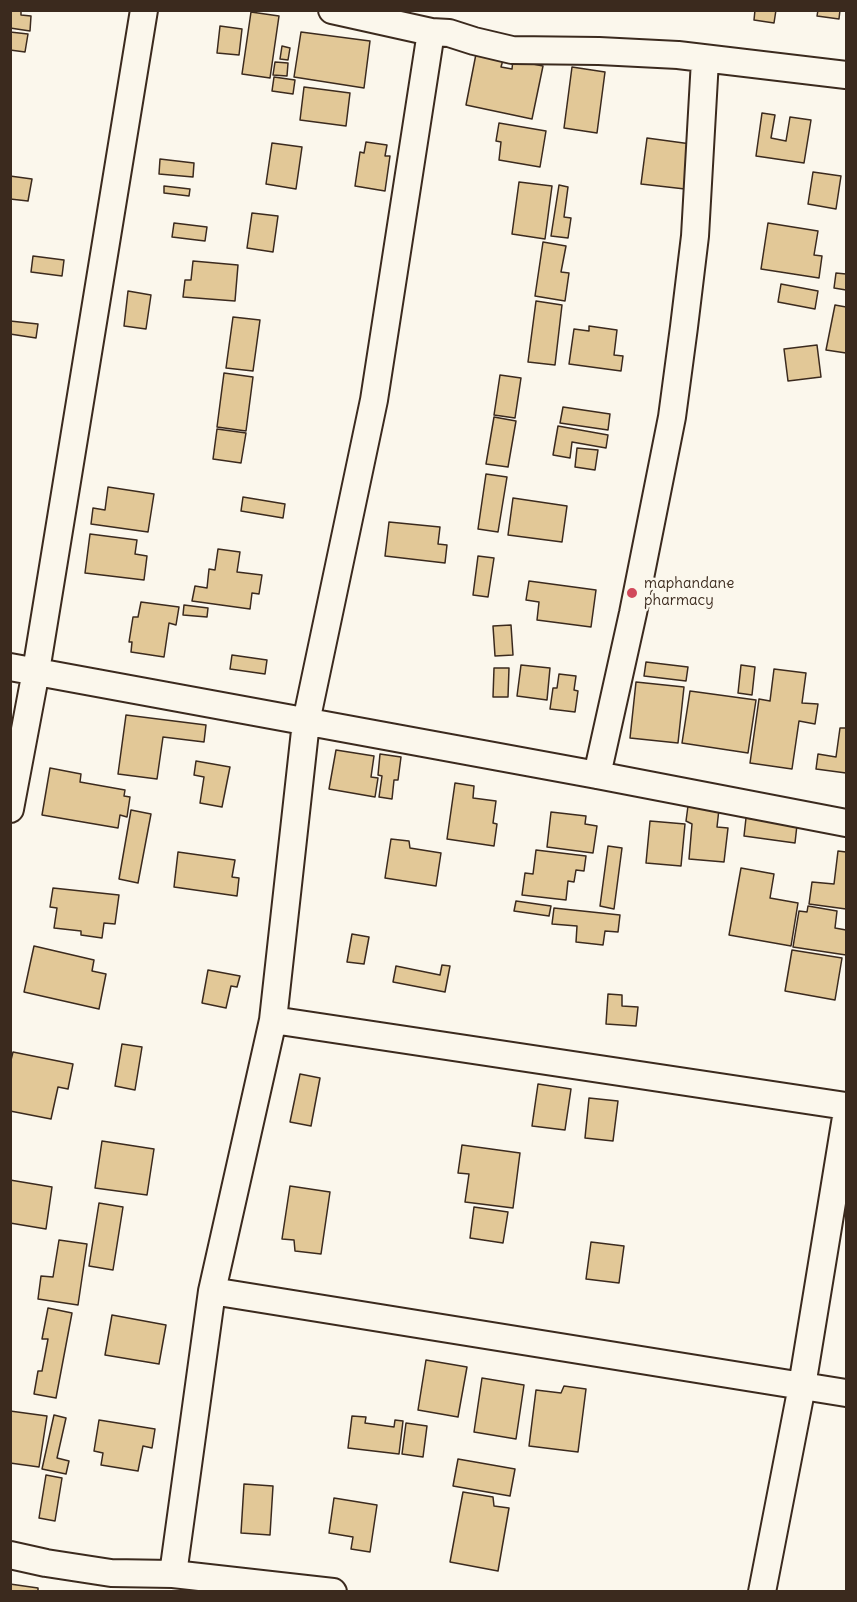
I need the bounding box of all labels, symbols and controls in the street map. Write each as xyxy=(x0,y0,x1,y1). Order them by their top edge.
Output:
place label: maphandane pharmacy xyxy=(644,575,734,610)
marker: maphandane pharmacy xyxy=(625,586,639,600)

